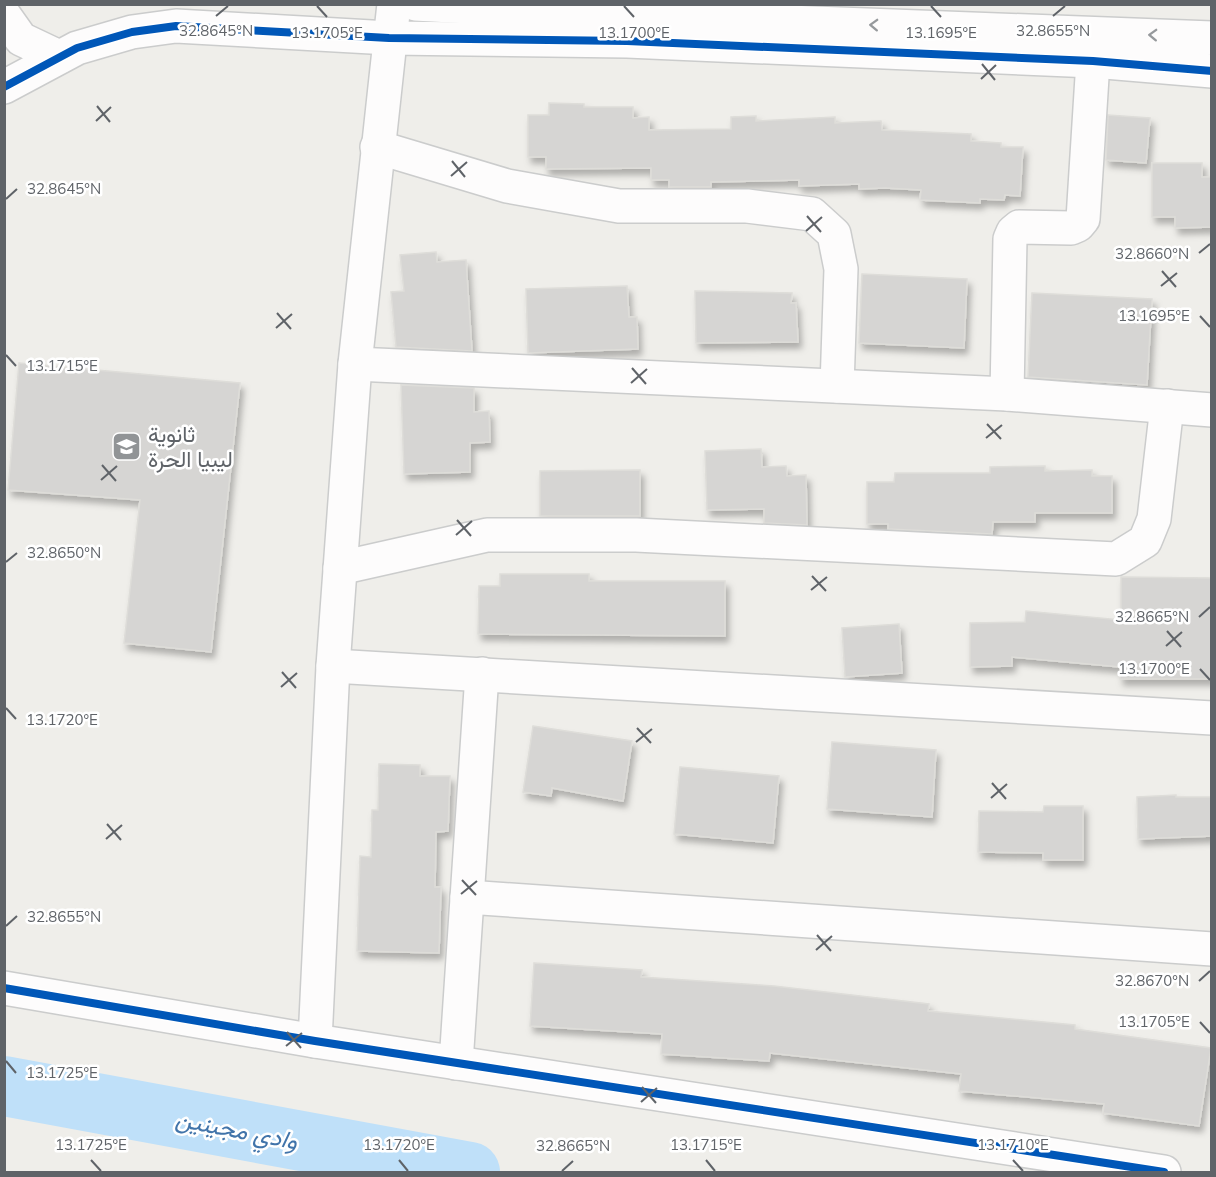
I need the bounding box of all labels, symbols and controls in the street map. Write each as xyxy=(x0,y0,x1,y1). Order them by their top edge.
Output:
one-way arrow xyxy=(870,19,879,32)
text: 32.8645°N xyxy=(179,21,253,40)
text: 32.8655°N xyxy=(1016,21,1090,40)
text: 13.1705°E xyxy=(291,23,363,42)
text: 13.1700°E xyxy=(598,23,670,42)
text: 13.1695°E xyxy=(905,23,977,42)
one-way arrow xyxy=(1149,29,1158,42)
text: 32.8645°N xyxy=(27,179,101,198)
text: 32.8660°N xyxy=(1115,244,1189,263)
text: 13.1695°E xyxy=(1118,306,1190,325)
text: 13.1715°E xyxy=(26,356,98,375)
place label: ثانوية ليبيا الحرة xyxy=(148,420,233,473)
school or university icon: ثانوية ليبيا الحرة xyxy=(111,431,143,463)
text: 32.8650°N xyxy=(27,543,101,562)
text: 32.8665°N xyxy=(1115,607,1189,626)
text: 13.1700°E xyxy=(1118,659,1190,678)
text: 13.1720°E xyxy=(26,710,98,729)
text: 32.8655°N xyxy=(27,907,101,926)
text: 32.8670°N xyxy=(1115,971,1189,990)
text: 13.1705°E xyxy=(1118,1012,1190,1031)
text: 13.1725°E xyxy=(26,1063,98,1082)
water label: وادي مجينين xyxy=(172,1102,301,1160)
text: 13.1725°E xyxy=(55,1135,127,1154)
text: 13.1720°E xyxy=(363,1135,435,1154)
text: 13.1715°E xyxy=(670,1135,742,1154)
text: 13.1710°E xyxy=(977,1135,1049,1154)
text: 32.8665°N xyxy=(536,1136,610,1155)

